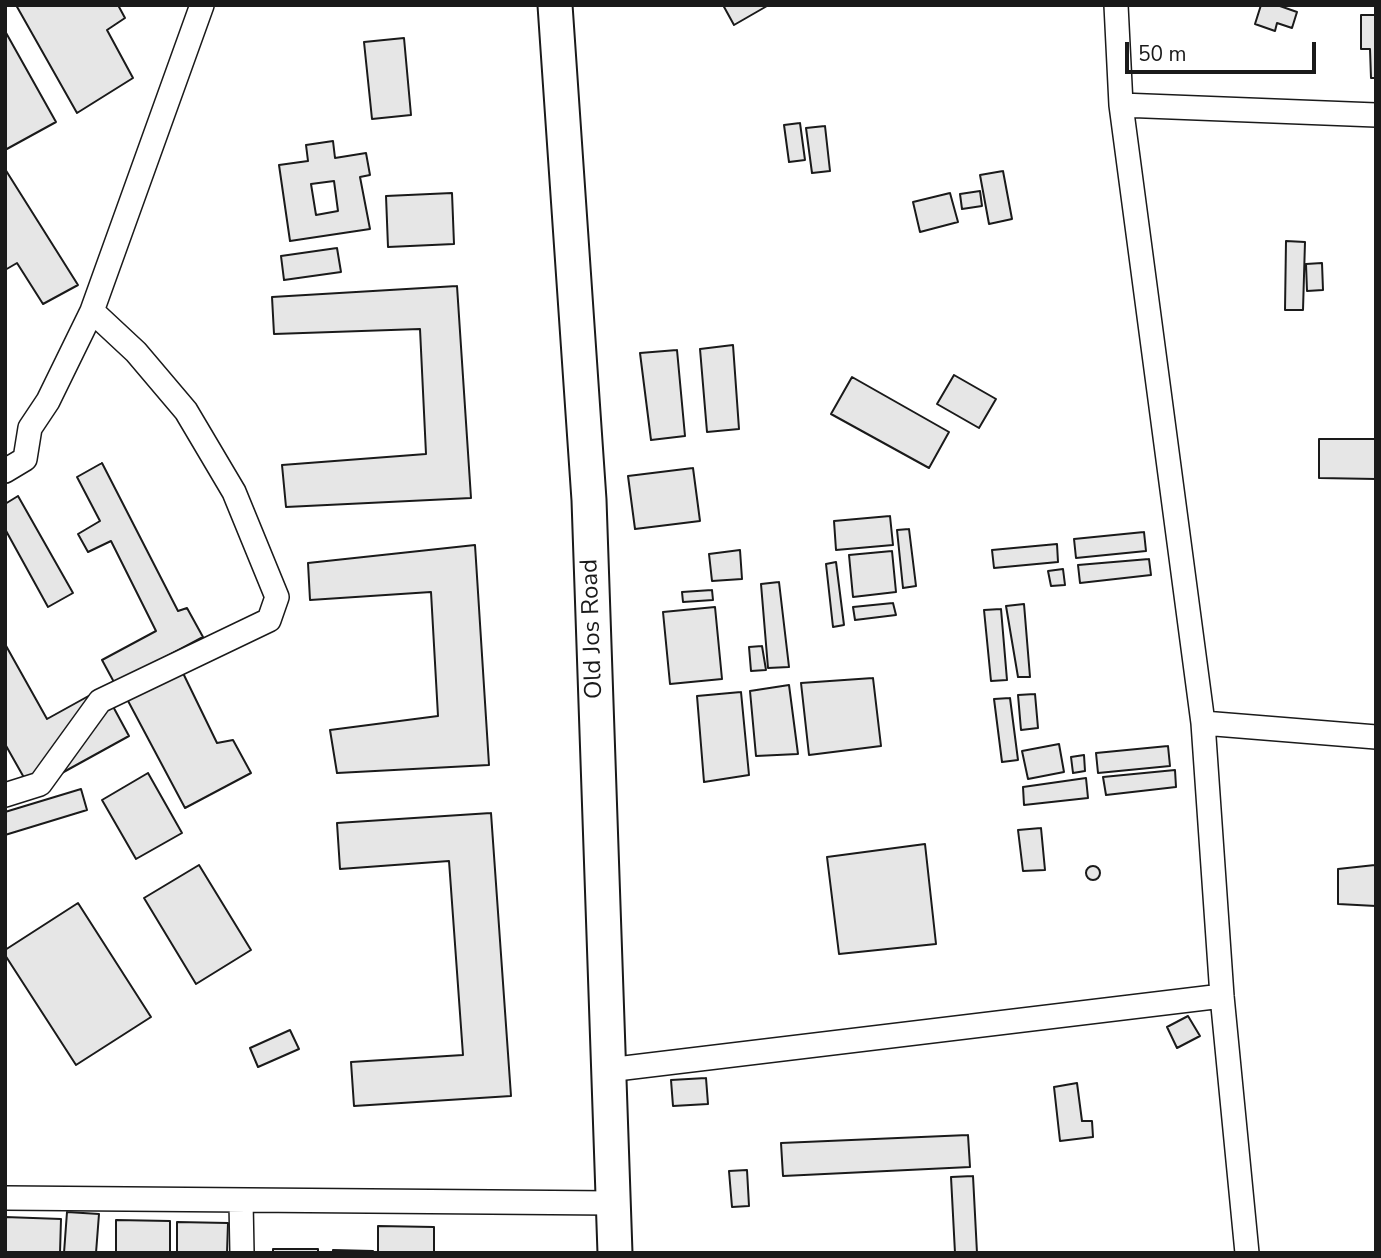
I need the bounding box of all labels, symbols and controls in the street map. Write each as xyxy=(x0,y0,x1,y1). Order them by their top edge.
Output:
scale bar xyxy=(1129,28,1320,72)
text: 50 m xyxy=(1138,40,1187,68)
street label: Old Jos Road xyxy=(576,558,610,700)

